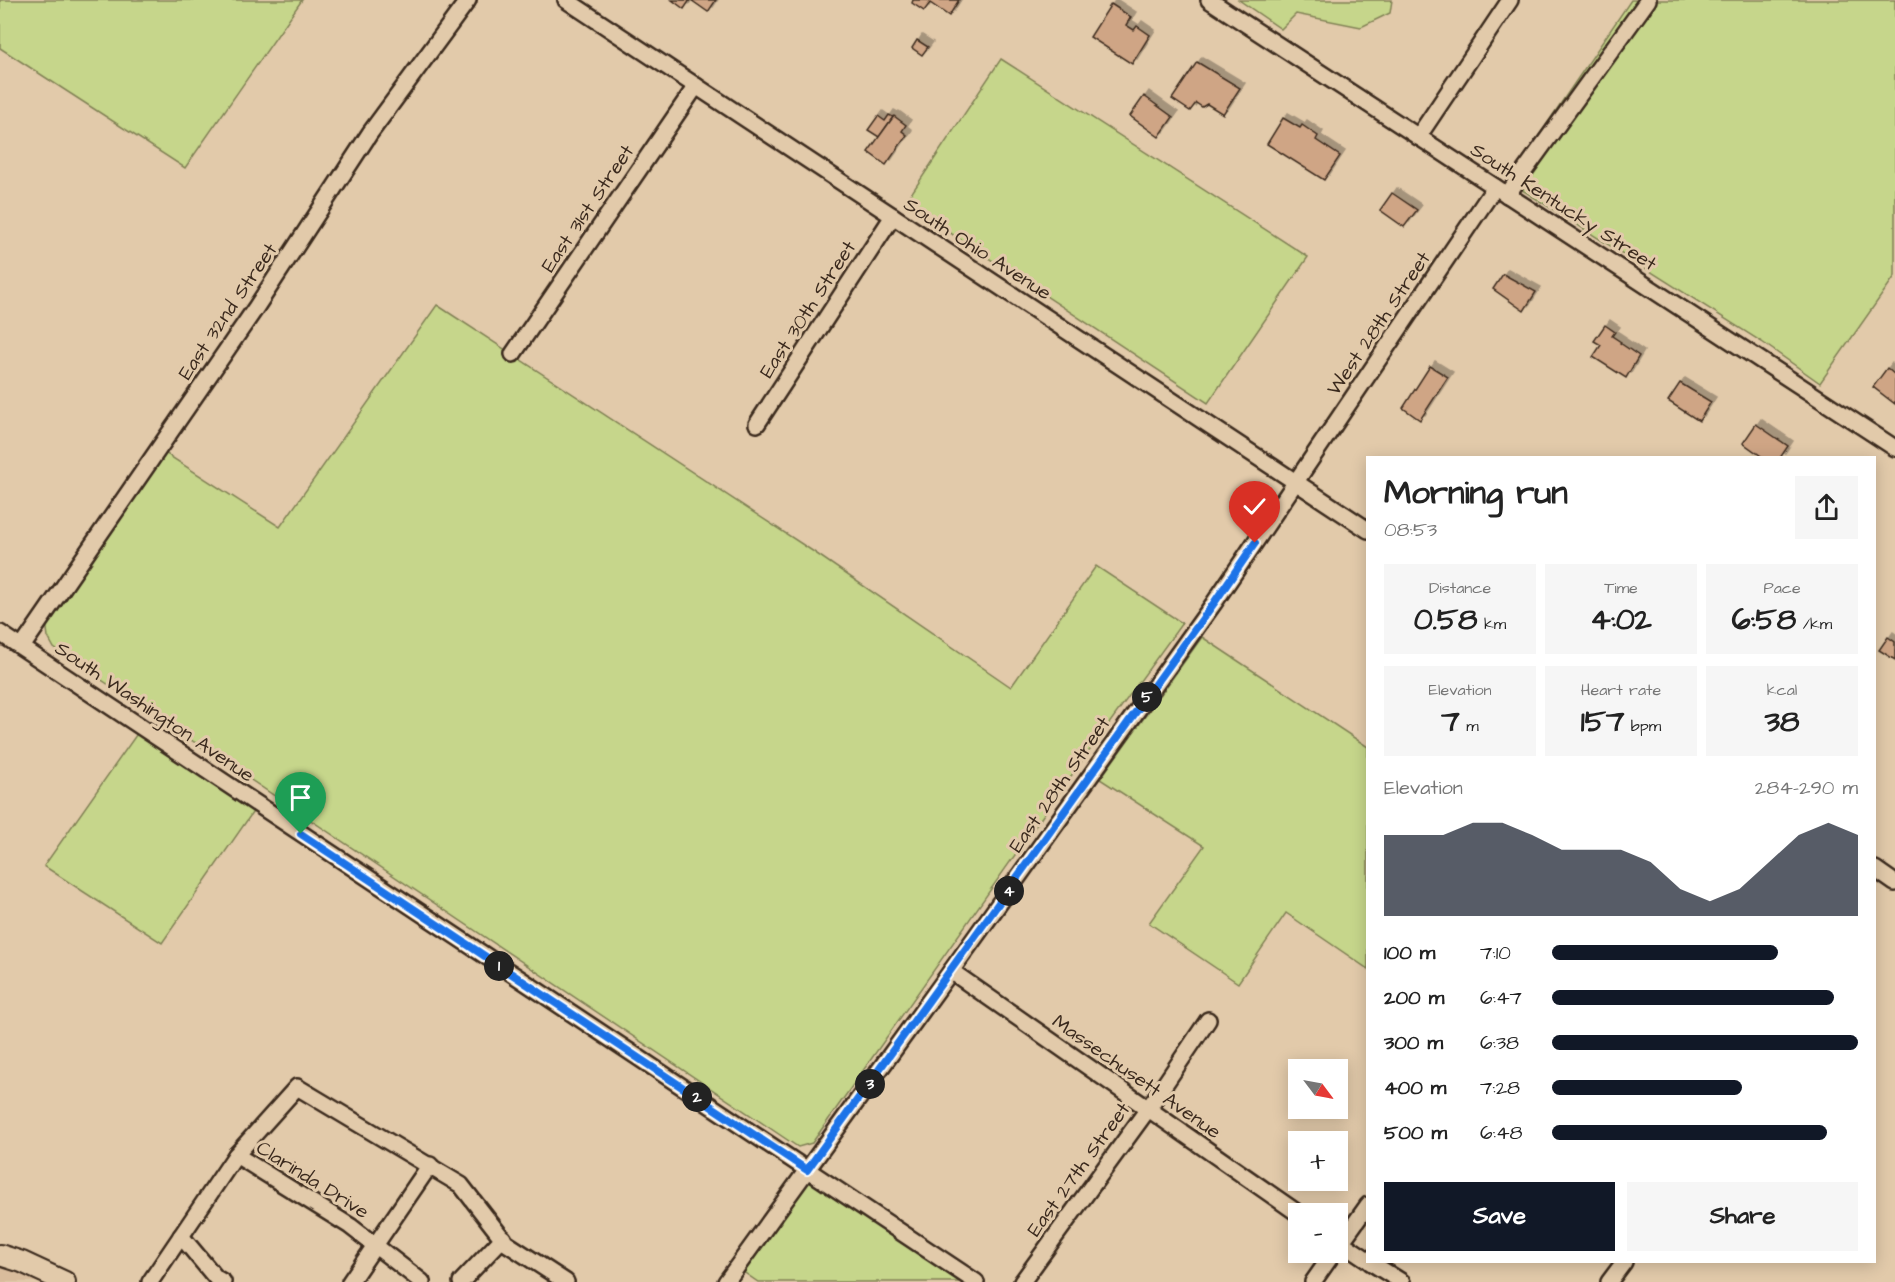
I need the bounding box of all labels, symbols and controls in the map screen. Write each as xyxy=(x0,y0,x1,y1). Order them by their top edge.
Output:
street label: South Kentucky Street xyxy=(1464,136,1662,279)
street label: East 31st Street xyxy=(535,139,641,278)
street label: South Ohio Avenue xyxy=(898,191,1057,307)
street label: East 30th Street xyxy=(753,235,863,384)
street label: East 32nd Street xyxy=(172,238,284,386)
street label: West 28th Street xyxy=(1320,246,1437,401)
text: Morning run xyxy=(1384,470,1568,516)
button: share xyxy=(1795,476,1858,539)
pin xyxy=(1229,481,1280,543)
icon: check xyxy=(1238,490,1271,523)
text: 08:53 xyxy=(1384,516,1437,544)
text: Distance xyxy=(1429,577,1491,599)
text: Time xyxy=(1604,577,1638,599)
text: Pace xyxy=(1763,577,1801,599)
text: 0.58 xyxy=(1414,599,1478,641)
text: 4:02 xyxy=(1590,599,1652,641)
text: 6:58 xyxy=(1732,599,1796,641)
text: km xyxy=(1478,613,1506,635)
text: /km xyxy=(1796,613,1832,635)
street label: South Washington Avenue xyxy=(49,635,260,790)
text: Elevation xyxy=(1429,679,1491,701)
text: Heart rate xyxy=(1581,679,1661,701)
text: kcal xyxy=(1767,679,1797,701)
pin: 5 xyxy=(1132,682,1162,712)
text: 5 xyxy=(1141,686,1153,708)
text: 7 xyxy=(1441,701,1460,743)
text: 157 xyxy=(1581,701,1624,743)
text: 38 xyxy=(1765,701,1799,743)
street label: East 28th Street xyxy=(1002,711,1117,858)
text: m xyxy=(1460,715,1479,737)
text: bpm xyxy=(1624,715,1661,737)
pin xyxy=(275,772,326,834)
text: Elevation xyxy=(1384,774,1463,802)
text: 284–290 m xyxy=(1755,774,1858,802)
icon: arrive xyxy=(284,781,317,814)
pin: 4 xyxy=(994,876,1024,906)
text: 4 xyxy=(1004,880,1014,902)
text: 100 m xyxy=(1384,939,1435,967)
text: 7:10 xyxy=(1480,939,1511,967)
pin: 1 xyxy=(484,951,514,981)
text: 1 xyxy=(498,955,500,977)
text: 200 m xyxy=(1384,984,1444,1012)
text: 6:47 xyxy=(1480,984,1522,1012)
street label: Massechusett Avenue xyxy=(1046,1008,1227,1146)
text: 300 m xyxy=(1384,1029,1443,1057)
text: 6:38 xyxy=(1480,1029,1519,1057)
north arrow xyxy=(1288,1059,1348,1119)
map controls xyxy=(1288,1059,1348,1263)
pin: 3 xyxy=(855,1069,885,1099)
text: 3 xyxy=(866,1073,874,1095)
text: 400 m xyxy=(1384,1074,1446,1102)
text: 7:28 xyxy=(1480,1074,1520,1102)
pin: 2 xyxy=(682,1082,712,1112)
text: 2 xyxy=(692,1086,702,1108)
street label: East 27th Street xyxy=(1021,1097,1137,1242)
text: 500 m xyxy=(1384,1119,1447,1147)
text: 6:48 xyxy=(1480,1119,1522,1147)
button: + xyxy=(1288,1131,1348,1191)
street label: Clarinda Drive xyxy=(251,1134,374,1226)
button: Save xyxy=(1384,1182,1615,1251)
button: Share xyxy=(1627,1182,1858,1251)
button: − xyxy=(1288,1203,1348,1263)

